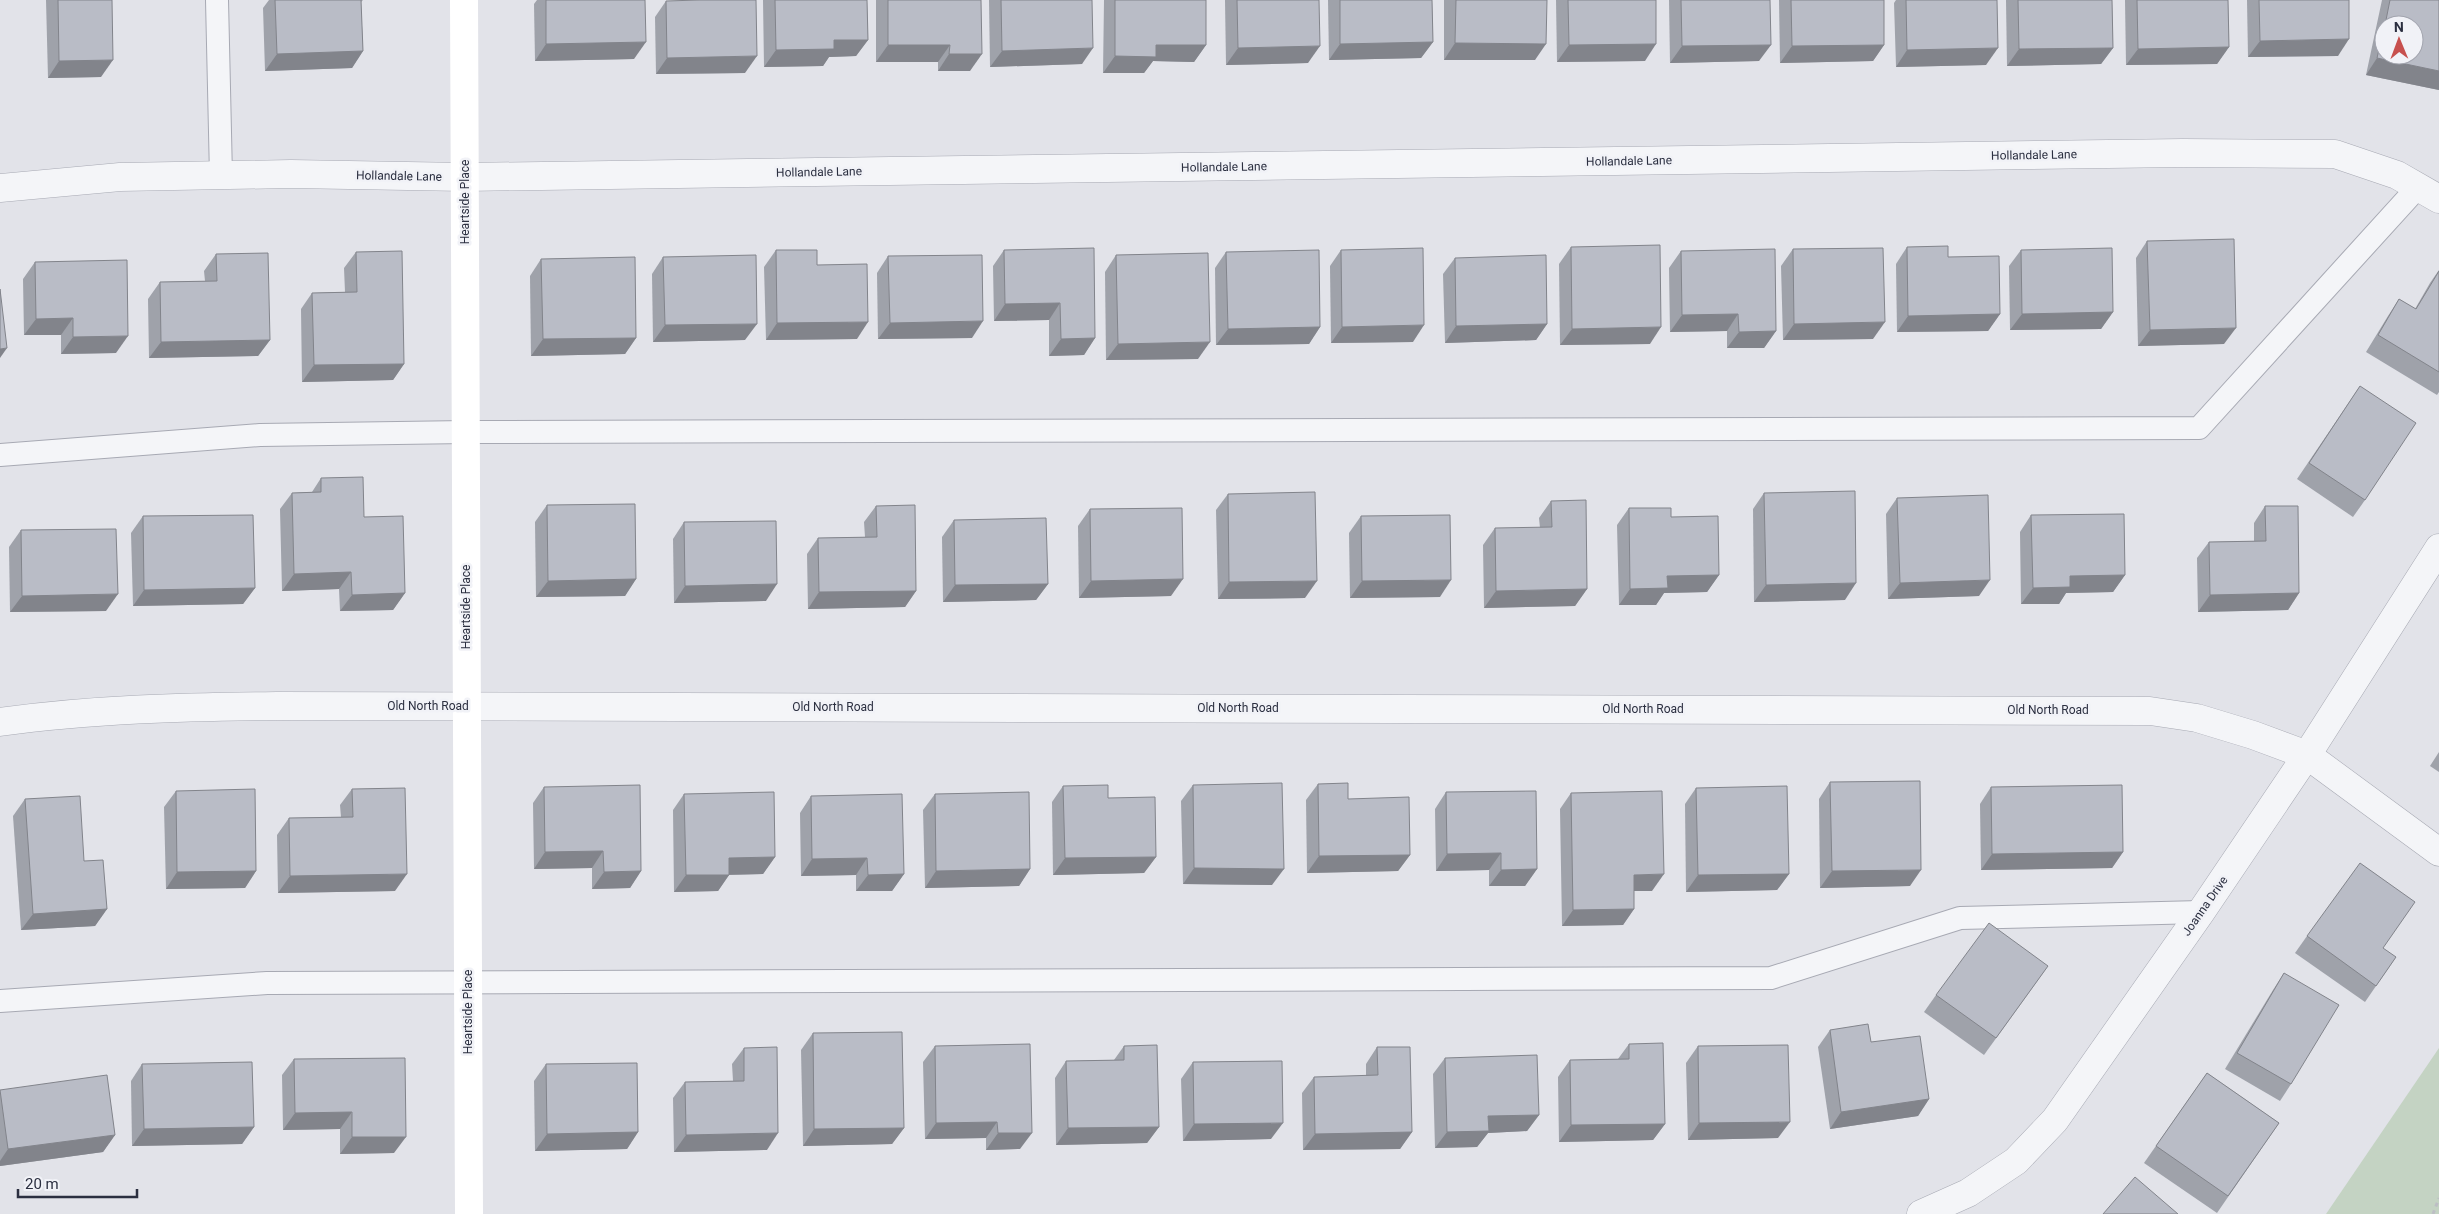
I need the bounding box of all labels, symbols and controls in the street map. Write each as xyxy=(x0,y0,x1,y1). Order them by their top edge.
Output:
north arrow xyxy=(2374,15,2424,65)
text: N xyxy=(2394,19,2404,35)
street label: Hollandale Lane xyxy=(1991,147,2077,163)
street label: Hollandale Lane xyxy=(1586,153,1672,169)
street label: Hollandale Lane xyxy=(1181,159,1267,175)
street label: Heartside Place xyxy=(458,160,472,244)
street label: Hollandale Lane xyxy=(776,164,862,180)
street label: Hollandale Lane xyxy=(356,168,442,184)
street label: Heartside Place xyxy=(459,565,473,649)
street label: Old North Road xyxy=(387,699,469,713)
street label: Old North Road xyxy=(792,700,874,714)
street label: Old North Road xyxy=(1197,701,1279,715)
street label: Old North Road xyxy=(1602,702,1684,716)
street label: Old North Road xyxy=(2007,703,2089,717)
street label: Joanna Drive xyxy=(2179,873,2231,939)
street label: Heartside Place xyxy=(461,970,475,1054)
scale bar xyxy=(18,1166,136,1198)
text: 20 m xyxy=(25,1175,59,1193)

